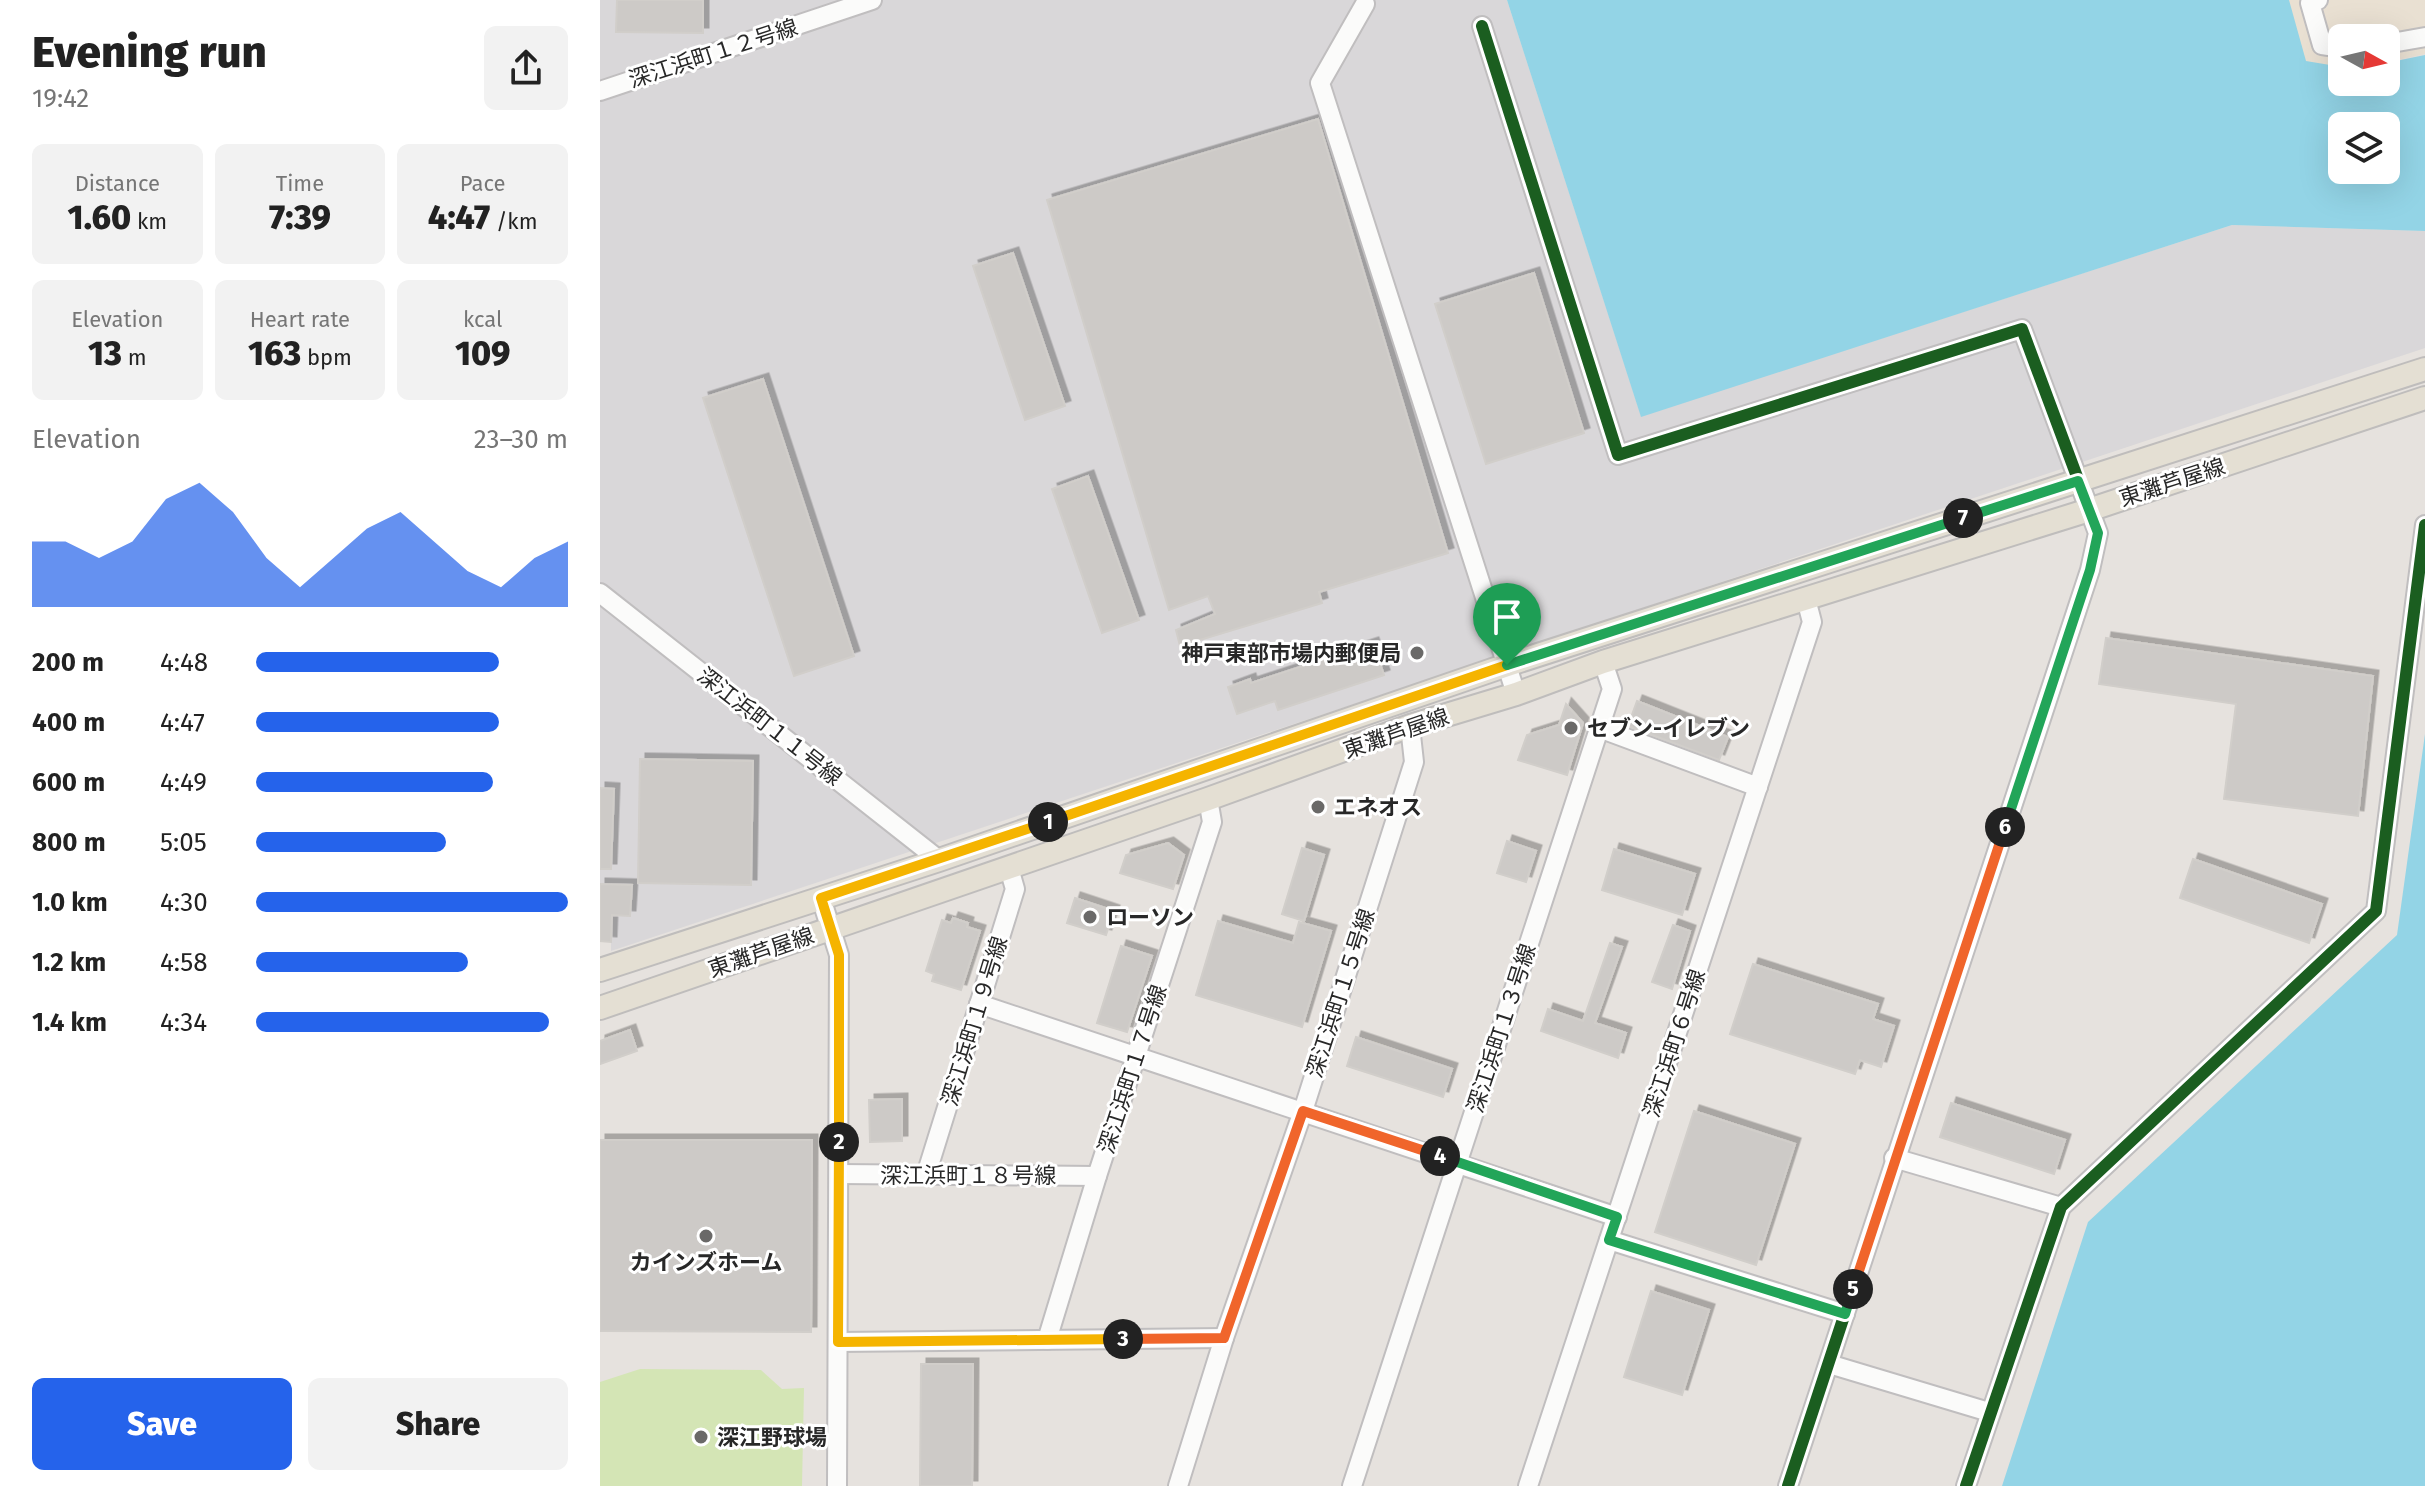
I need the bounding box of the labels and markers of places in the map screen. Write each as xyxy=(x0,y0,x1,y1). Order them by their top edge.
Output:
pin: 7 xyxy=(1943,498,1983,538)
pin xyxy=(1473,583,1541,665)
place label: 神戸東部市場内郵便局 xyxy=(1181,640,1401,667)
marker: 神戸東部市場内郵便局 xyxy=(1408,644,1426,662)
place label: セブン-イレブン xyxy=(1587,715,1750,742)
marker: セブン-イレブン xyxy=(1562,719,1580,737)
place label: エネオス xyxy=(1334,794,1422,821)
marker: エネオス xyxy=(1309,798,1327,816)
pin: 1 xyxy=(1028,802,1068,842)
pin: 6 xyxy=(1985,807,2025,847)
place label: ローソン xyxy=(1106,904,1194,931)
marker: ローソン xyxy=(1081,908,1099,926)
pin: 2 xyxy=(819,1122,859,1162)
pin: 4 xyxy=(1420,1136,1460,1176)
marker: カインズホーム xyxy=(697,1227,715,1245)
place label: カインズホーム xyxy=(630,1249,782,1276)
pin: 5 xyxy=(1833,1269,1873,1309)
pin: 3 xyxy=(1103,1319,1143,1359)
place label: 深江野球場 xyxy=(717,1424,827,1451)
marker: 深江野球場 xyxy=(692,1428,710,1446)

